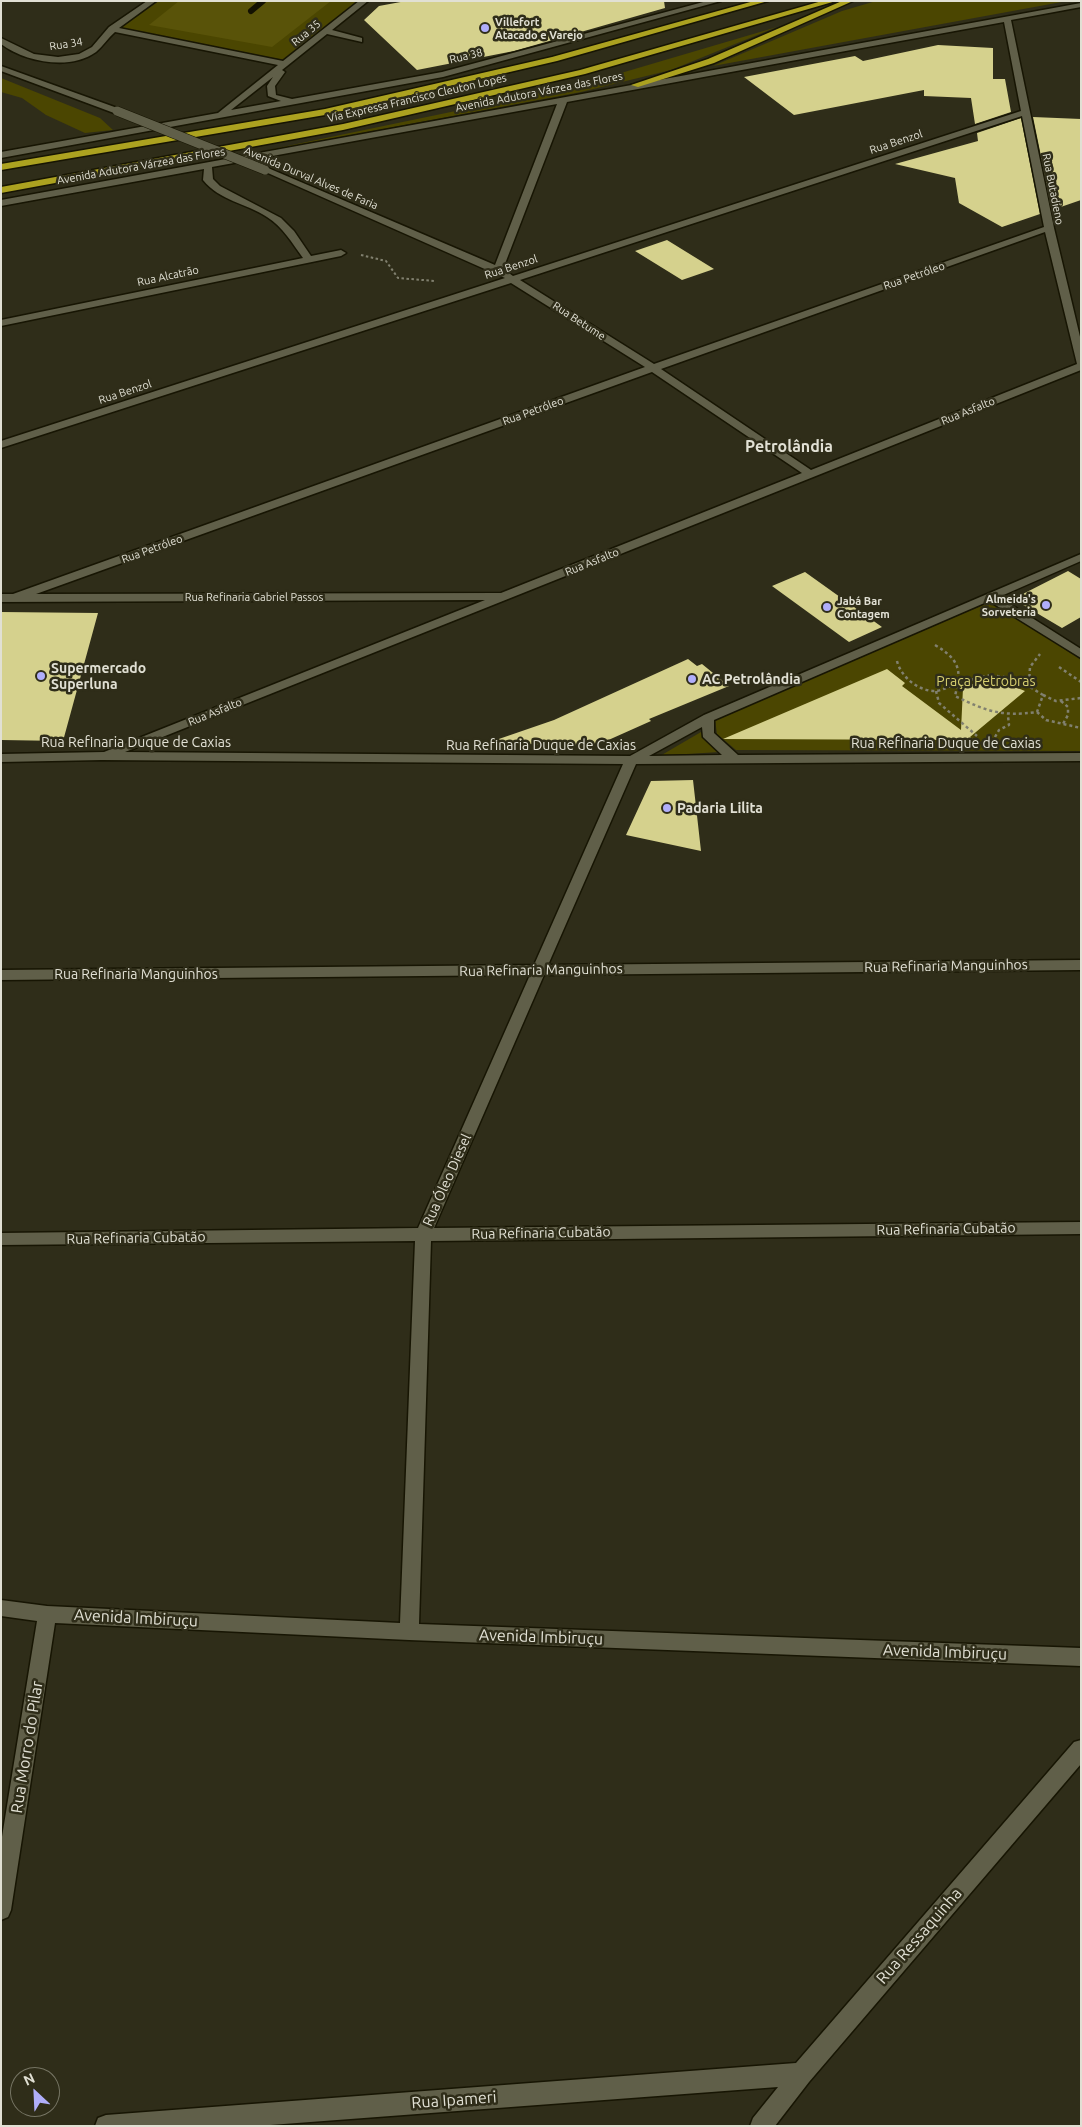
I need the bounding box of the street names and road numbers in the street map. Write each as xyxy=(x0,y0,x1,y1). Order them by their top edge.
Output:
street label: Rua 35 xyxy=(289,17,323,49)
street label: Rua 34 xyxy=(48,35,84,53)
street label: Rua 38 xyxy=(448,46,484,66)
street label: Avenida Adutora Várzea das Flores xyxy=(454,69,624,115)
street label: Via Expressa Francisco Cleuton Lopes xyxy=(326,71,508,125)
street label: Rua Benzol xyxy=(868,127,924,157)
street label: Avenida Durval Alves de Faria xyxy=(242,144,380,212)
street label: Avenida Adutora Várzea das Flores xyxy=(56,145,226,187)
street label: Rua Butadieno xyxy=(1040,152,1066,226)
street label: Rua Benzol xyxy=(483,252,539,282)
street label: Rua Petróleo xyxy=(882,259,946,293)
street label: Rua Alcatrão xyxy=(136,263,200,289)
street label: Rua Betume xyxy=(550,299,608,343)
street label: Rua Benzol xyxy=(97,377,153,407)
street label: Rua Petróleo xyxy=(501,394,565,428)
street label: Rua Asfalto xyxy=(939,394,997,428)
street label: Rua Petróleo xyxy=(120,532,184,566)
street label: Rua Asfalto xyxy=(563,545,621,579)
street label: Rua Refinaria Gabriel Passos xyxy=(185,590,323,604)
street label: Rua Asfalto xyxy=(186,695,244,729)
street label: Rua Refinaria Duque de Caxias xyxy=(41,734,231,750)
street label: Rua Refinaria Duque de Caxias xyxy=(851,735,1041,751)
street label: Rua Refinaria Duque de Caxias xyxy=(446,737,636,753)
street label: Rua Refinaria Manguinhos xyxy=(864,956,1028,976)
street label: Rua Refinaria Manguinhos xyxy=(459,960,623,980)
street label: Rua Refinaria Manguinhos xyxy=(54,966,218,982)
street label: Rua Óleo Diesel xyxy=(419,1131,475,1229)
street label: Rua Refinaria Cubatão xyxy=(876,1219,1016,1239)
street label: Rua Refinaria Cubatão xyxy=(471,1223,611,1243)
street label: Rua Refinaria Cubatão xyxy=(66,1228,206,1248)
street label: Avenida Imbiruçu xyxy=(74,1605,198,1631)
street label: Avenida Imbiruçu xyxy=(479,1625,603,1649)
street label: Avenida Imbiruçu xyxy=(883,1640,1007,1664)
street label: Rua Morro do Pilar xyxy=(7,1679,47,1815)
street label: Rua Ressaquinha xyxy=(872,1884,966,1988)
street label: Rua Ipameri xyxy=(411,2087,497,2113)

